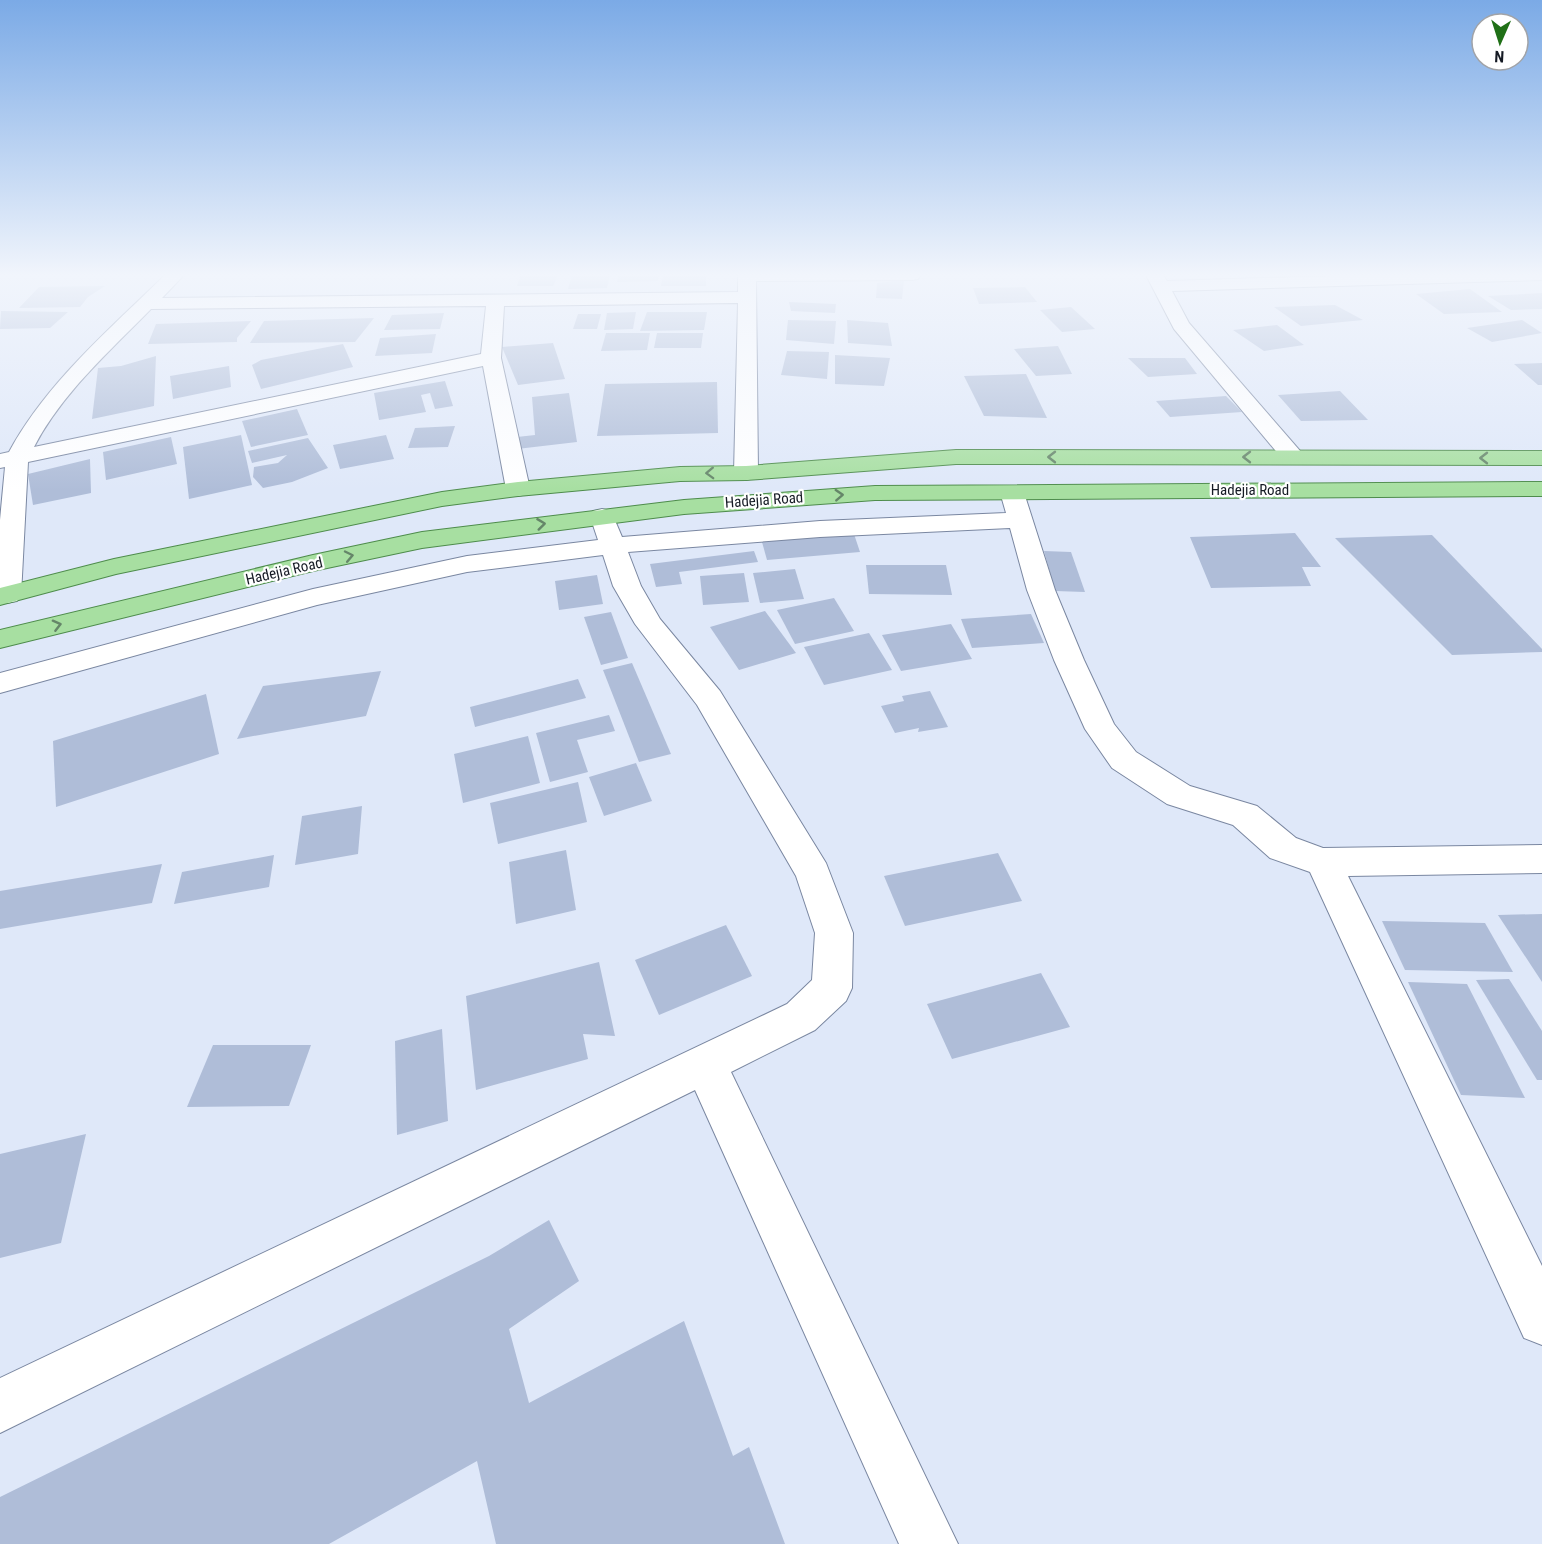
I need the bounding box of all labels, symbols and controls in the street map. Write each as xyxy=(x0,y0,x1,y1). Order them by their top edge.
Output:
north arrow xyxy=(1470,12,1530,72)
text: N xyxy=(1494,47,1505,66)
one-way arrow xyxy=(1047,451,1056,463)
one-way arrow xyxy=(1242,451,1251,463)
one-way arrow xyxy=(1479,452,1488,464)
one-way arrow xyxy=(706,467,715,480)
street label: Hadejia Road xyxy=(1211,481,1289,499)
street label: Hadejia Road xyxy=(724,488,804,512)
one-way arrow xyxy=(835,489,844,502)
one-way arrow xyxy=(536,518,545,530)
one-way arrow xyxy=(343,550,353,563)
street label: Hadejia Road xyxy=(244,553,324,589)
one-way arrow xyxy=(52,620,62,633)

